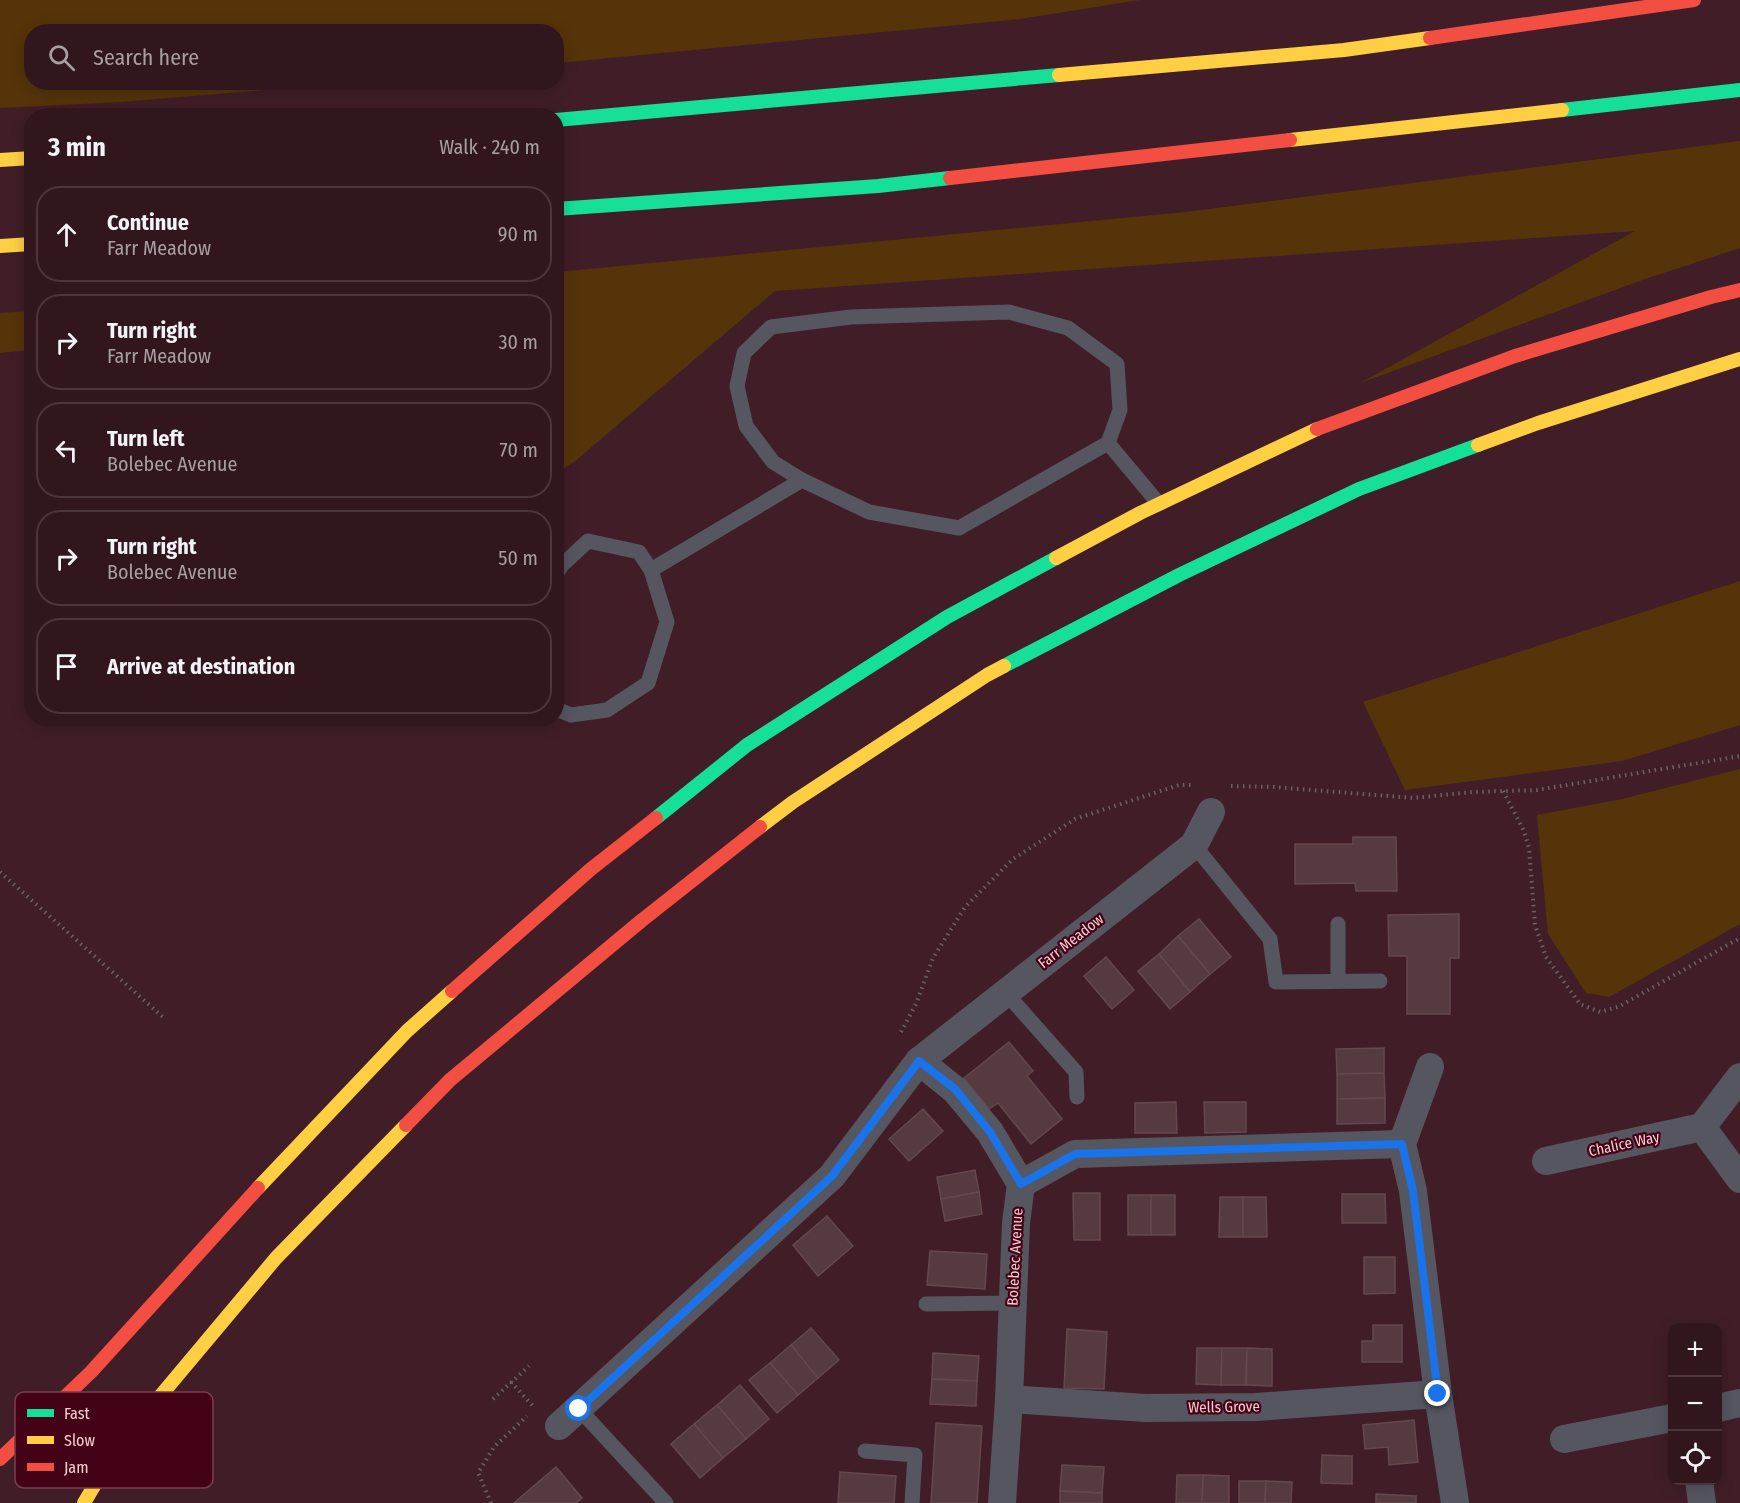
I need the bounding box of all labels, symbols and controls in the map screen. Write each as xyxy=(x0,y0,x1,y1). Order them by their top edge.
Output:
search box xyxy=(24,24,564,90)
icon: search xyxy=(45,41,78,74)
text: Search here xyxy=(93,44,199,71)
text: 3 min xyxy=(48,132,106,163)
text: Walk · 240 m xyxy=(439,135,540,159)
text: Continue xyxy=(107,209,189,236)
icon: ahead xyxy=(50,218,83,251)
text: 90 m xyxy=(498,222,538,246)
text: Farr Meadow xyxy=(107,236,211,260)
text: Turn right xyxy=(107,317,196,344)
icon: right xyxy=(50,326,83,359)
text: 30 m xyxy=(498,330,538,354)
text: Farr Meadow xyxy=(107,344,211,368)
text: Turn left xyxy=(107,425,185,452)
icon: left xyxy=(50,434,83,467)
text: 70 m xyxy=(500,438,538,462)
text: Bolebec Avenue xyxy=(107,452,237,476)
text: Turn right xyxy=(107,533,196,560)
icon: right xyxy=(50,542,83,575)
text: 50 m xyxy=(498,546,538,570)
text: Bolebec Avenue xyxy=(107,560,237,584)
icon: arrive xyxy=(50,650,83,683)
text: Arrive at destination xyxy=(107,653,295,680)
street label: Farr Meadow xyxy=(1035,910,1107,972)
street label: Chalice Way xyxy=(1587,1128,1661,1160)
street label: Bolebec Avenue xyxy=(1003,1208,1027,1306)
map controls xyxy=(1668,1323,1722,1485)
button: + xyxy=(1668,1323,1722,1377)
button: − xyxy=(1668,1377,1722,1431)
route end xyxy=(1424,1380,1450,1406)
legend xyxy=(15,1392,213,1488)
route start xyxy=(565,1395,591,1421)
street label: Wells Grove xyxy=(1188,1397,1260,1417)
text: Fast xyxy=(64,1404,91,1423)
text: Slow xyxy=(64,1431,95,1450)
button: locate xyxy=(1668,1431,1722,1485)
text: Jam xyxy=(64,1458,89,1477)

